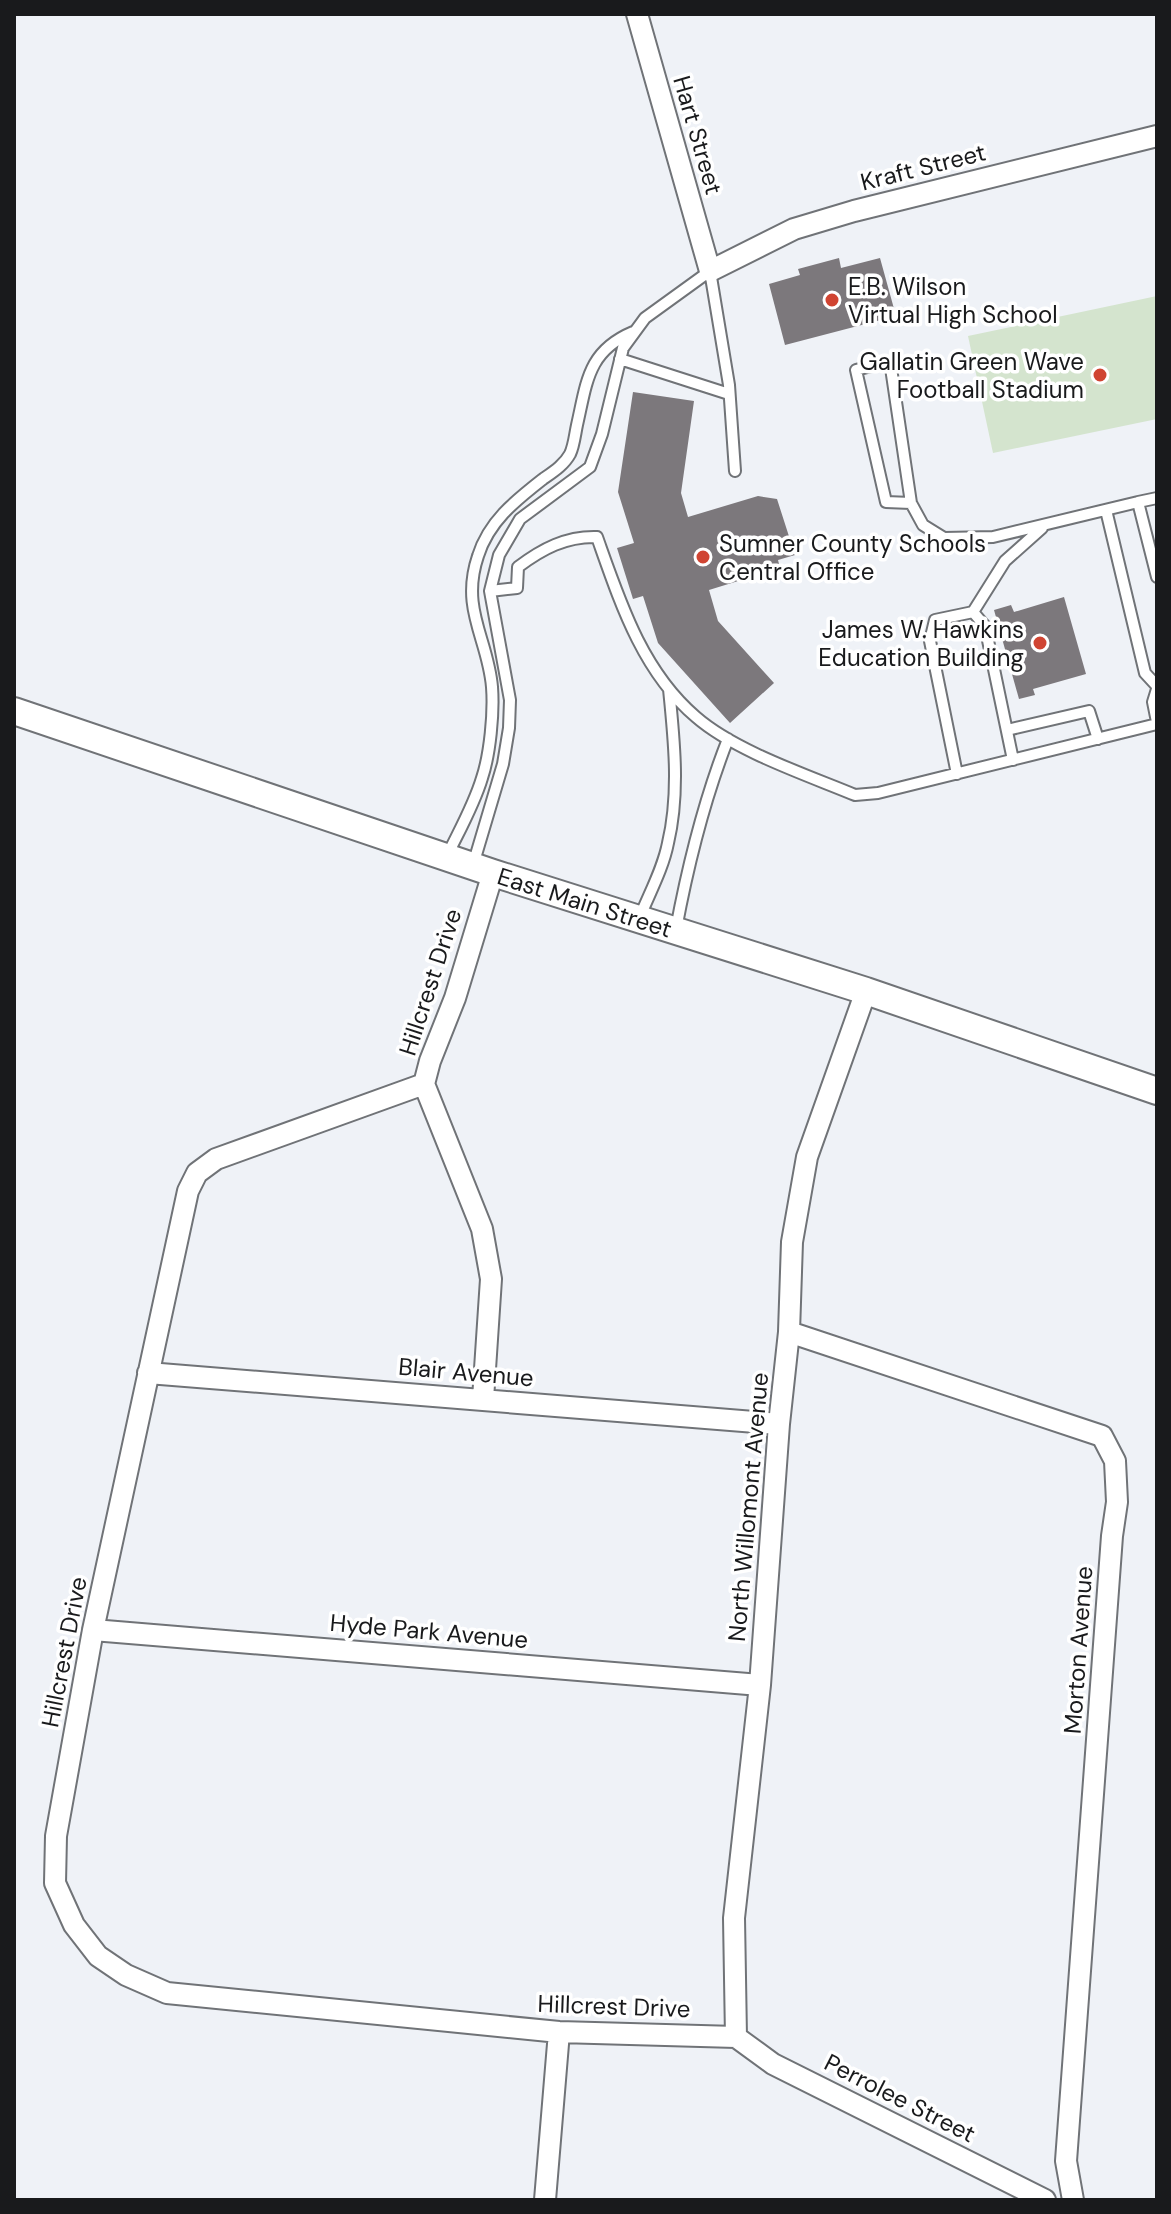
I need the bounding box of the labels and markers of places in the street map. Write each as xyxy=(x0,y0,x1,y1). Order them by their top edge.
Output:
place label: E.B. Wilson Virtual High School xyxy=(848,271,1058,330)
marker: E.B. Wilson Virtual High School xyxy=(823,291,841,309)
place label: Gallatin Green Wave Football Stadium xyxy=(860,346,1084,405)
marker: Gallatin Green Wave Football Stadium xyxy=(1091,366,1109,384)
place label: Sumner County Schools Central Office xyxy=(719,528,986,587)
marker: Sumner County Schools Central Office xyxy=(694,548,712,566)
place label: James W. Hawkins Education Building xyxy=(818,614,1024,673)
marker: James W. Hawkins Education Building xyxy=(1031,634,1049,652)

